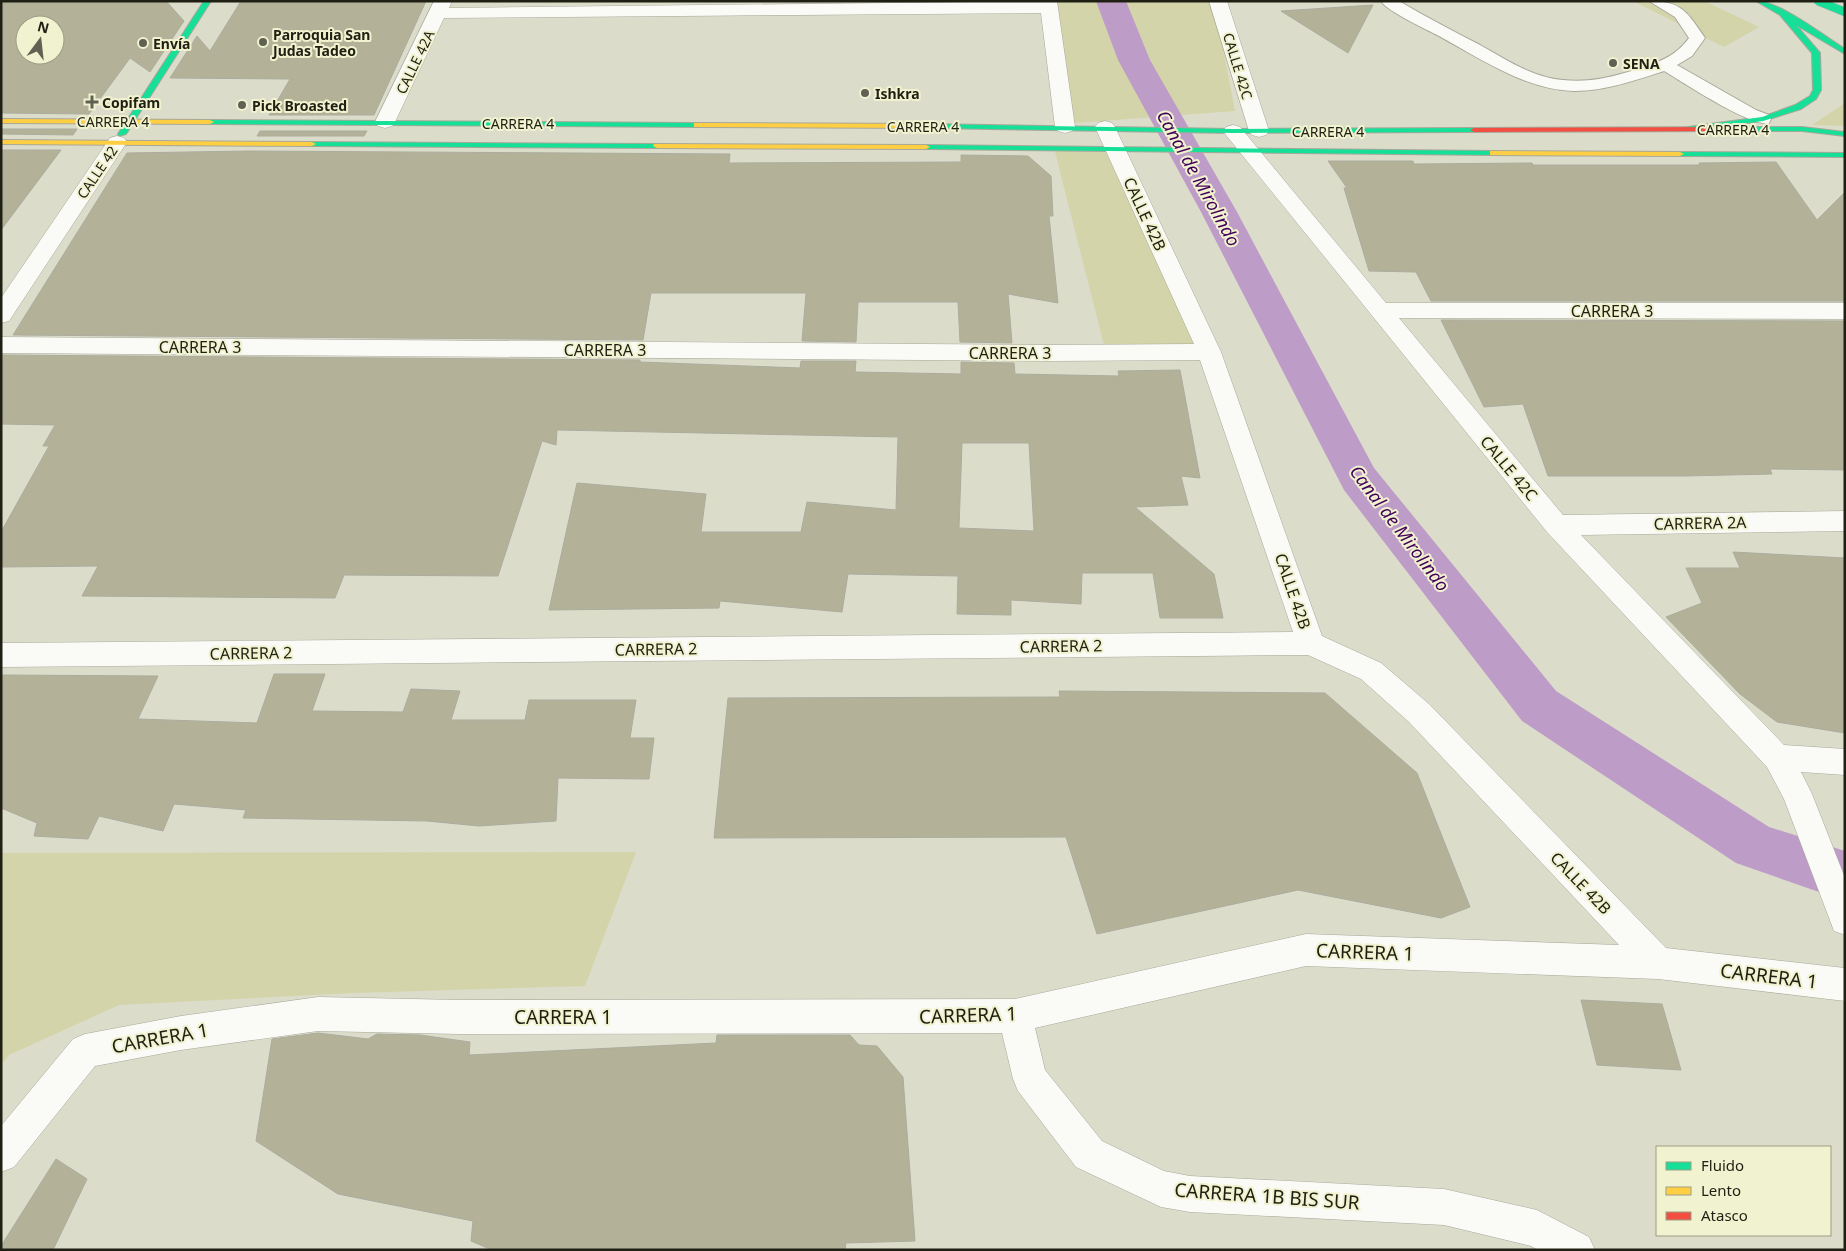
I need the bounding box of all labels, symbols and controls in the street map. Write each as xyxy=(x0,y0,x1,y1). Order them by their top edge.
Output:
north arrow xyxy=(15,15,65,65)
text: N xyxy=(36,16,51,38)
place label: Parroquia San Judas Tadeo xyxy=(271,25,370,60)
street label: CALLE 42A xyxy=(391,27,439,97)
street label: CALLE 42C xyxy=(1219,30,1257,102)
place label: Envía xyxy=(153,34,191,53)
marker: Parroquia San Judas Tadeo xyxy=(257,36,269,48)
marker: Envía xyxy=(137,37,149,49)
place label: SENA xyxy=(1623,54,1660,73)
marker: SENA xyxy=(1607,57,1619,69)
place label: Ishkra xyxy=(875,84,920,103)
marker: Ishkra xyxy=(859,87,871,99)
place label: Copifam xyxy=(102,93,160,112)
marker: Copifam xyxy=(86,96,98,108)
place label: Pick Broasted xyxy=(252,96,347,115)
marker: Pick Broasted xyxy=(236,99,248,111)
water label: Canal de Mirolindo xyxy=(1152,106,1246,250)
street label: CARRERA 4 xyxy=(77,112,149,131)
street label: CARRERA 4 xyxy=(482,114,554,133)
street label: CARRERA 4 xyxy=(887,117,959,136)
street label: CARRERA 4 xyxy=(1697,120,1769,139)
street label: CARRERA 4 xyxy=(1292,122,1364,141)
street label: CALLE 42 xyxy=(72,142,122,202)
street label: CALLE 42B xyxy=(1118,174,1172,254)
street label: CARRERA 3 xyxy=(1571,300,1653,322)
street label: CARRERA 3 xyxy=(159,336,241,358)
street label: CARRERA 3 xyxy=(564,339,646,361)
street label: CARRERA 3 xyxy=(969,342,1051,364)
street label: CALLE 42C xyxy=(1475,431,1543,505)
water label: Canal de Mirolindo xyxy=(1345,460,1455,596)
street label: CARRERA 2A xyxy=(1653,511,1747,535)
street label: CALLE 42B xyxy=(1270,550,1316,632)
street label: CARRERA 2 xyxy=(1020,634,1102,658)
street label: CARRERA 2 xyxy=(615,637,697,661)
street label: CARRERA 2 xyxy=(210,641,292,665)
street label: CALLE 42B xyxy=(1546,847,1616,919)
street label: CARRERA 1 xyxy=(1316,937,1414,967)
street label: CARRERA 1 xyxy=(1719,957,1819,995)
street label: CARRERA 1 xyxy=(919,1000,1017,1030)
street label: CARRERA 1 xyxy=(514,1004,612,1030)
street label: CARRERA 1 xyxy=(109,1017,211,1059)
legend xyxy=(1656,1146,1831,1236)
text: Fluido xyxy=(1701,1155,1744,1175)
street label: CARRERA 1B BIS SUR xyxy=(1173,1177,1361,1215)
text: Lento xyxy=(1701,1180,1741,1200)
text: Atasco xyxy=(1701,1205,1748,1225)

